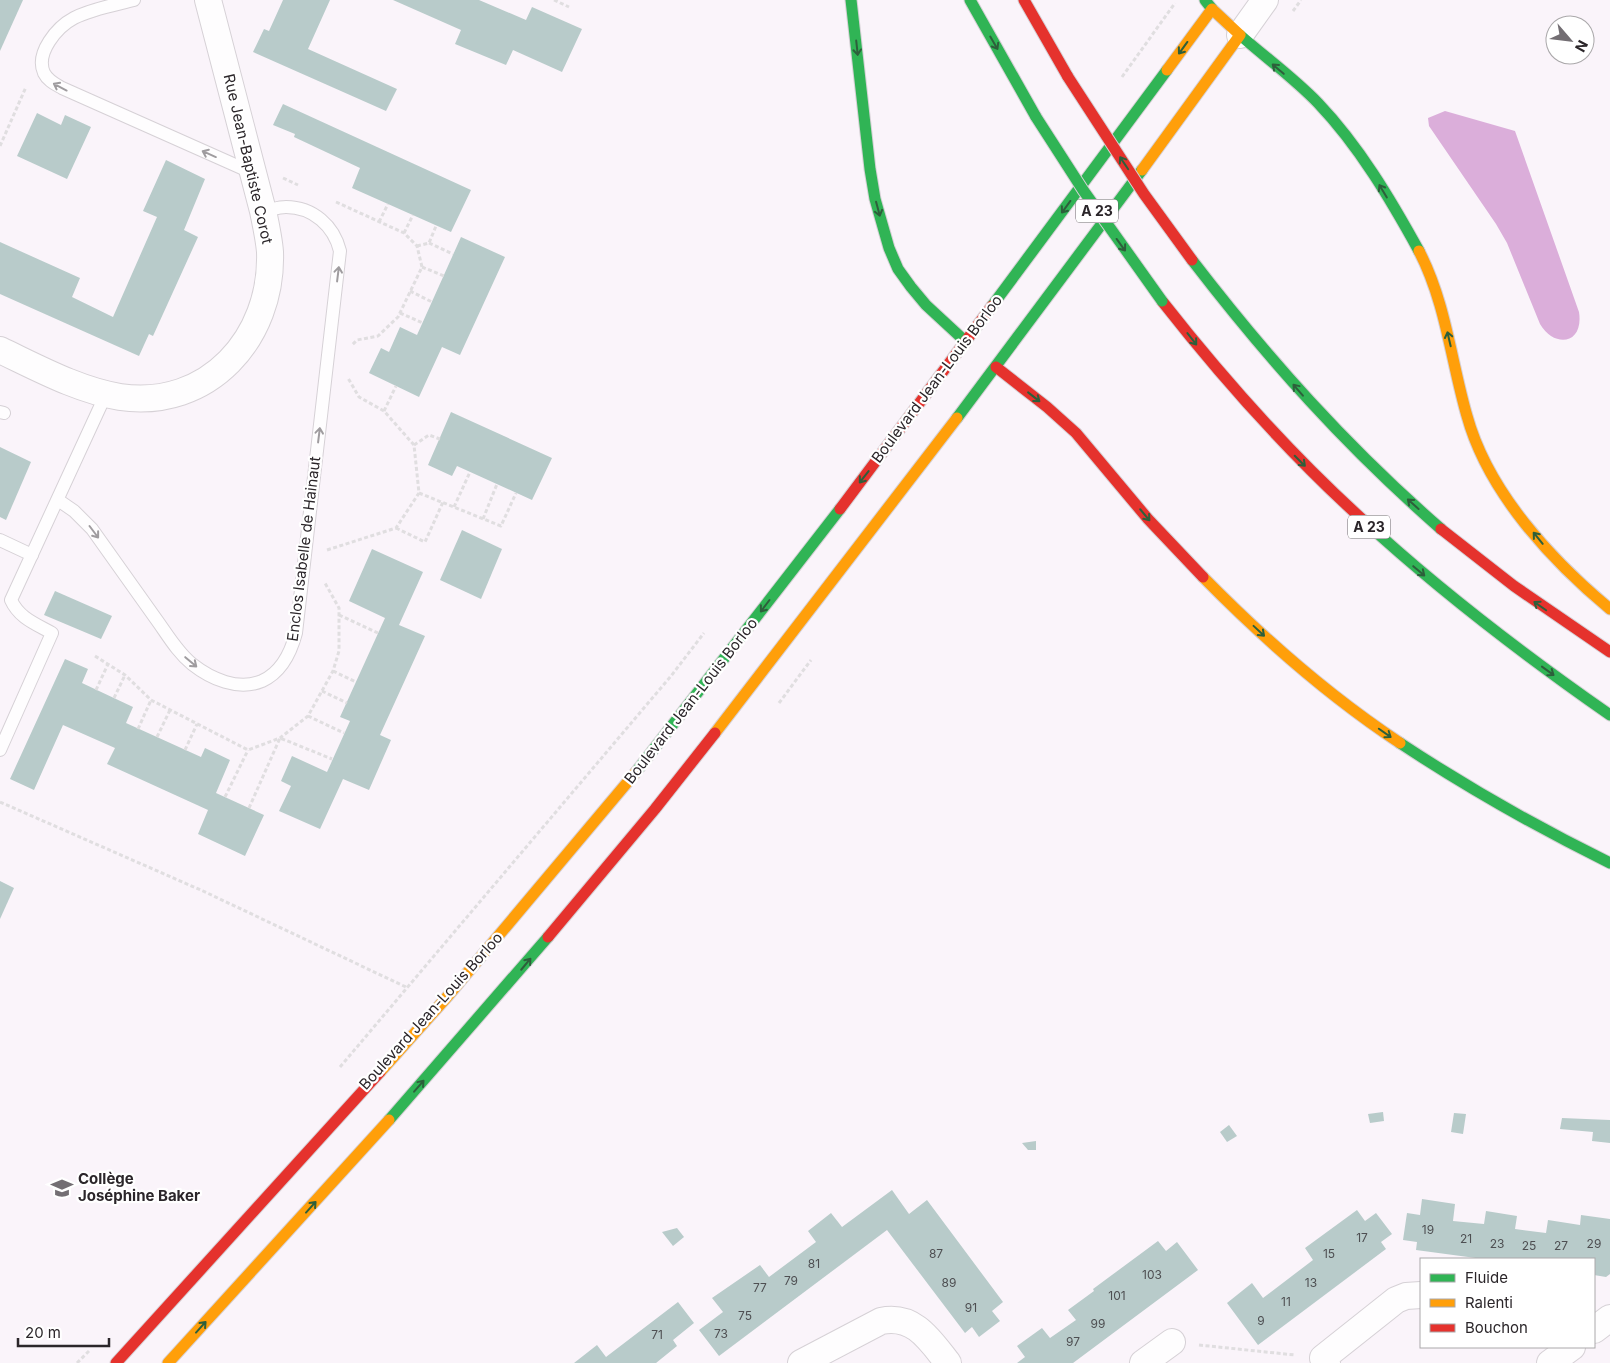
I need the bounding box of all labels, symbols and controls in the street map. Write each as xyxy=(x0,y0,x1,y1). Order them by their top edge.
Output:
north arrow xyxy=(1545,15,1595,65)
one-way arrow xyxy=(989,35,999,50)
text: N xyxy=(1572,38,1592,55)
one-way arrow xyxy=(852,40,862,56)
one-way arrow xyxy=(1178,41,1188,55)
one-way arrow xyxy=(1272,63,1285,74)
street label: Rue Jean-Baptiste Corot xyxy=(220,72,277,246)
one-way arrow xyxy=(53,82,68,92)
one-way arrow xyxy=(202,148,217,158)
one-way arrow xyxy=(1119,156,1129,170)
one-way arrow xyxy=(1378,184,1388,198)
one-way arrow xyxy=(1061,200,1071,214)
road number: A 23 xyxy=(1076,200,1118,222)
one-way arrow xyxy=(873,201,883,217)
one-way arrow xyxy=(1116,238,1126,252)
one-way arrow xyxy=(333,266,343,282)
street label: Boulevard Jean-Louis Borloo xyxy=(867,291,1006,466)
one-way arrow xyxy=(1444,331,1453,347)
one-way arrow xyxy=(1186,333,1197,346)
one-way arrow xyxy=(1292,384,1304,397)
one-way arrow xyxy=(1027,392,1041,402)
one-way arrow xyxy=(314,428,324,444)
one-way arrow xyxy=(1294,454,1306,467)
street label: Enclos Isabelle de Hainaut xyxy=(283,455,324,642)
one-way arrow xyxy=(858,470,869,483)
one-way arrow xyxy=(1407,498,1420,510)
one-way arrow xyxy=(1140,508,1151,521)
road number: A 23 xyxy=(1348,516,1390,538)
one-way arrow xyxy=(89,525,99,539)
one-way arrow xyxy=(1532,532,1543,545)
one-way arrow xyxy=(1412,566,1425,577)
one-way arrow xyxy=(760,599,770,613)
one-way arrow xyxy=(1533,601,1547,611)
street label: Boulevard Jean-Louis Borloo xyxy=(620,614,761,787)
one-way arrow xyxy=(1253,625,1265,637)
one-way arrow xyxy=(184,657,197,668)
one-way arrow xyxy=(1541,665,1554,676)
one-way arrow xyxy=(1378,728,1392,738)
street label: Boulevard Jean-Louis Borloo xyxy=(355,928,506,1093)
one-way arrow xyxy=(520,957,531,970)
one-way arrow xyxy=(414,1080,425,1093)
place label: Collège Joséphine Baker xyxy=(78,1169,200,1205)
school or university icon: Collège Joséphine Baker xyxy=(49,1175,75,1201)
one-way arrow xyxy=(305,1201,317,1214)
house number: 19 xyxy=(1422,1222,1434,1237)
house number: 17 xyxy=(1356,1230,1368,1245)
house number: 21 xyxy=(1460,1231,1472,1246)
house number: 23 xyxy=(1490,1236,1504,1251)
house number: 29 xyxy=(1587,1236,1601,1251)
house number: 25 xyxy=(1522,1238,1536,1253)
house number: 27 xyxy=(1554,1238,1568,1253)
house number: 87 xyxy=(929,1246,943,1261)
house number: 15 xyxy=(1323,1246,1335,1261)
house number: 81 xyxy=(808,1256,820,1271)
legend xyxy=(1420,1258,1595,1348)
house number: 103 xyxy=(1142,1267,1162,1282)
text: Fluide xyxy=(1465,1268,1508,1287)
house number: 79 xyxy=(784,1273,798,1288)
house number: 89 xyxy=(942,1275,956,1290)
house number: 13 xyxy=(1305,1275,1317,1290)
house number: 77 xyxy=(753,1280,767,1295)
house number: 101 xyxy=(1108,1288,1126,1303)
text: Ralenti xyxy=(1465,1293,1513,1312)
house number: 11 xyxy=(1281,1294,1291,1309)
house number: 91 xyxy=(965,1300,977,1315)
house number: 75 xyxy=(738,1308,752,1323)
house number: 9 xyxy=(1257,1313,1265,1328)
scale bar xyxy=(18,1316,109,1348)
house number: 99 xyxy=(1091,1316,1105,1331)
text: Bouchon xyxy=(1465,1318,1528,1337)
one-way arrow xyxy=(195,1321,207,1334)
text: 20 m xyxy=(25,1323,61,1342)
house number: 73 xyxy=(714,1326,728,1341)
house number: 71 xyxy=(651,1327,663,1342)
house number: 97 xyxy=(1066,1334,1080,1349)

